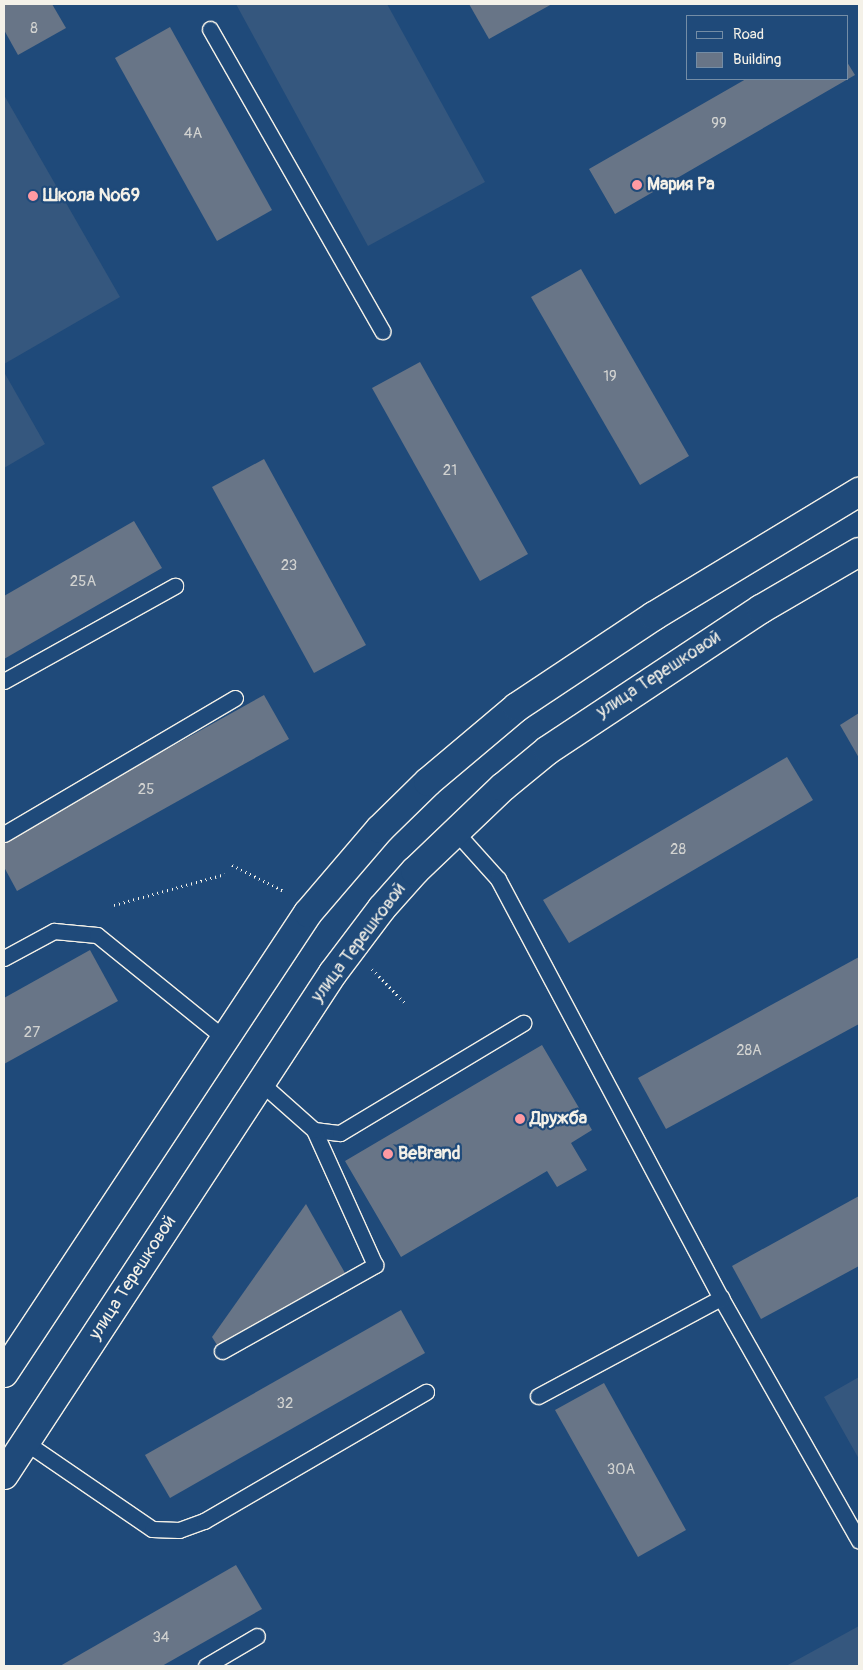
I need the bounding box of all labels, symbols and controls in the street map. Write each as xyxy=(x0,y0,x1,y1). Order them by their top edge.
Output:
legend xyxy=(686,15,848,80)
house number: 8 xyxy=(30,20,38,38)
text: Road xyxy=(733,25,764,44)
text: Building xyxy=(733,50,781,69)
house number: 99 xyxy=(711,115,727,133)
house number: 4А xyxy=(184,125,202,143)
place label: Мария Ра xyxy=(647,174,715,196)
marker: Мария Ра xyxy=(631,179,643,191)
place label: Школа №69 xyxy=(43,185,140,207)
marker: Школа №69 xyxy=(27,190,39,202)
house number: 19 xyxy=(603,368,617,386)
house number: 21 xyxy=(443,462,457,480)
house number: 23 xyxy=(281,557,297,575)
house number: 25А xyxy=(70,573,96,591)
street label: улица Терешковой xyxy=(593,627,725,723)
house number: 25 xyxy=(138,781,154,799)
house number: 28 xyxy=(670,841,686,859)
street label: улица Терешковой xyxy=(307,879,411,1007)
house number: 27 xyxy=(24,1024,40,1042)
house number: 28А xyxy=(736,1042,762,1060)
place label: Дружба xyxy=(530,1108,587,1130)
marker: Дружба xyxy=(514,1113,526,1125)
place label: BeBrand xyxy=(398,1143,461,1165)
marker: BeBrand xyxy=(382,1148,394,1160)
street label: улица Терешковой xyxy=(85,1212,181,1344)
house number: 32 xyxy=(277,1395,293,1413)
house number: 30А xyxy=(607,1461,635,1479)
house number: 34 xyxy=(152,1629,170,1647)

